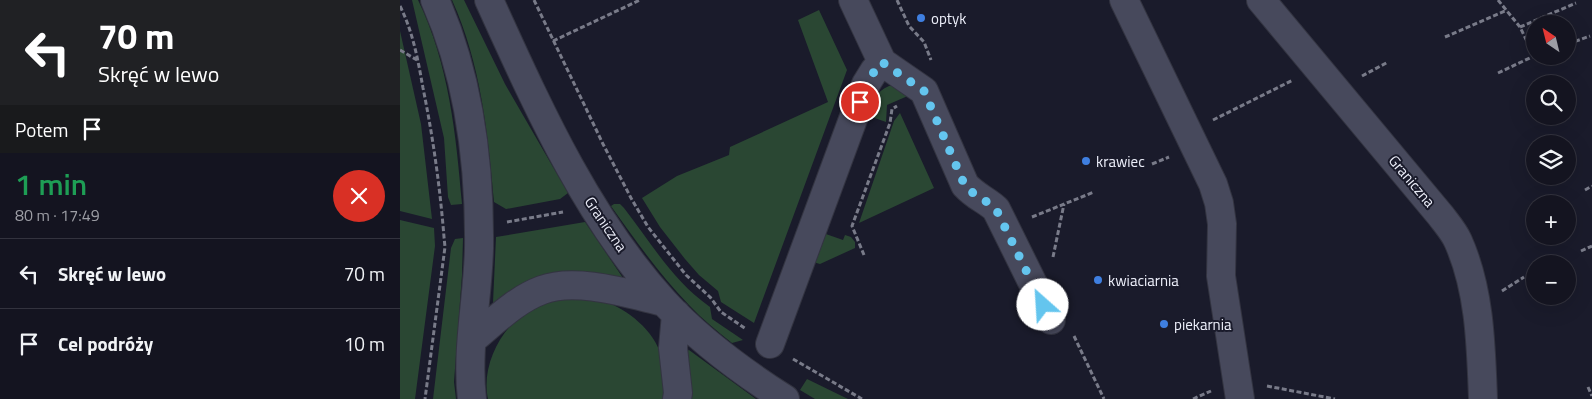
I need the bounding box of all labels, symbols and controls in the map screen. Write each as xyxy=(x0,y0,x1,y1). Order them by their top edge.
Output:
place label: optyk xyxy=(931,7,966,30)
text: 70 m xyxy=(98,9,174,63)
marker: optyk xyxy=(915,12,927,24)
north arrow xyxy=(1526,15,1576,65)
map controls xyxy=(1526,15,1576,305)
icon: left xyxy=(15,20,80,85)
text: Skręć w lewo xyxy=(98,57,219,91)
button: search xyxy=(1526,75,1576,125)
pin xyxy=(839,81,881,123)
icon: arrive xyxy=(846,88,874,116)
text: Potem xyxy=(15,115,68,144)
icon: arrive xyxy=(78,115,106,143)
button: layers xyxy=(1526,135,1576,185)
place label: krawiec xyxy=(1096,150,1145,173)
street label: Graniczna xyxy=(1383,150,1441,213)
marker: krawiec xyxy=(1080,155,1092,167)
text: 1 min xyxy=(15,161,87,207)
button: close xyxy=(333,170,385,222)
street label: Graniczna xyxy=(579,192,633,257)
button: + xyxy=(1526,195,1576,245)
text: 80 m · 17:49 xyxy=(15,203,100,227)
button: − xyxy=(1526,255,1576,305)
text: Skręć w lewo xyxy=(58,259,166,288)
text: 70 m xyxy=(344,259,385,288)
icon: left xyxy=(15,260,43,288)
place label: kwiaciarnia xyxy=(1108,269,1179,292)
marker: kwiaciarnia xyxy=(1092,274,1104,286)
position arrow xyxy=(1016,278,1068,330)
place label: piekarnia xyxy=(1174,313,1232,336)
marker: piekarnia xyxy=(1158,318,1170,330)
text: Cel podróży xyxy=(58,329,153,358)
text: 10 m xyxy=(344,329,385,358)
icon: arrive xyxy=(15,330,43,358)

